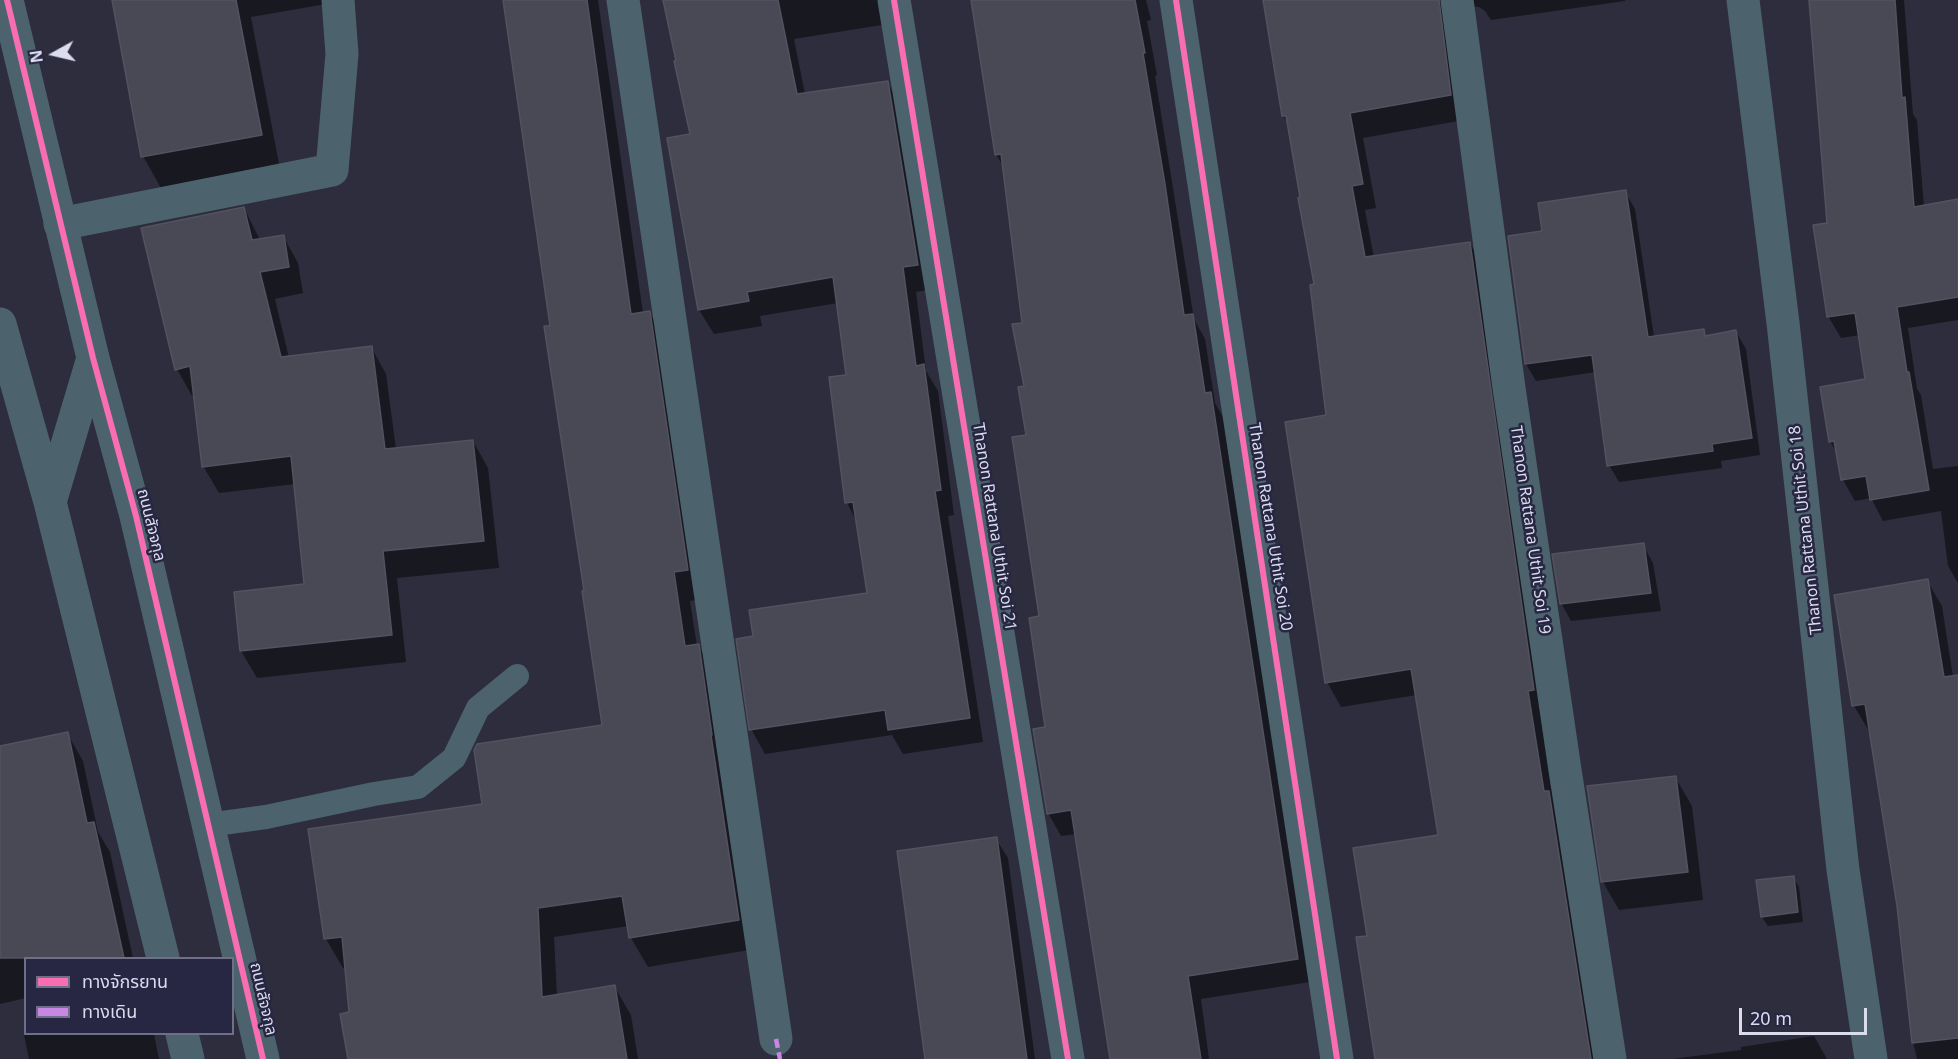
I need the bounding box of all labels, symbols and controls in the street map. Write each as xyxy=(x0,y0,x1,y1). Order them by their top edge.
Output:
north arrow xyxy=(24,24,84,84)
text: N xyxy=(24,49,48,64)
street label: Thanon Rattana Uthit Soi 21 xyxy=(968,422,1020,632)
street label: Thanon Rattana Uthit Soi 20 xyxy=(1244,422,1296,632)
street label: Thanon Rattana Uthit Soi 18 xyxy=(1785,424,1827,636)
street label: Thanon Rattana Uthit Soi 19 xyxy=(1506,425,1554,635)
street label: ถนนสัจจกุล xyxy=(133,487,169,563)
legend xyxy=(24,957,234,1035)
street label: ถนนสัจจกุล xyxy=(245,961,281,1037)
text: ทางจักรยาน xyxy=(82,969,168,993)
scale bar xyxy=(1742,996,1870,1034)
text: ทางเดิน xyxy=(82,999,137,1023)
text: 20 m xyxy=(1750,1006,1792,1030)

